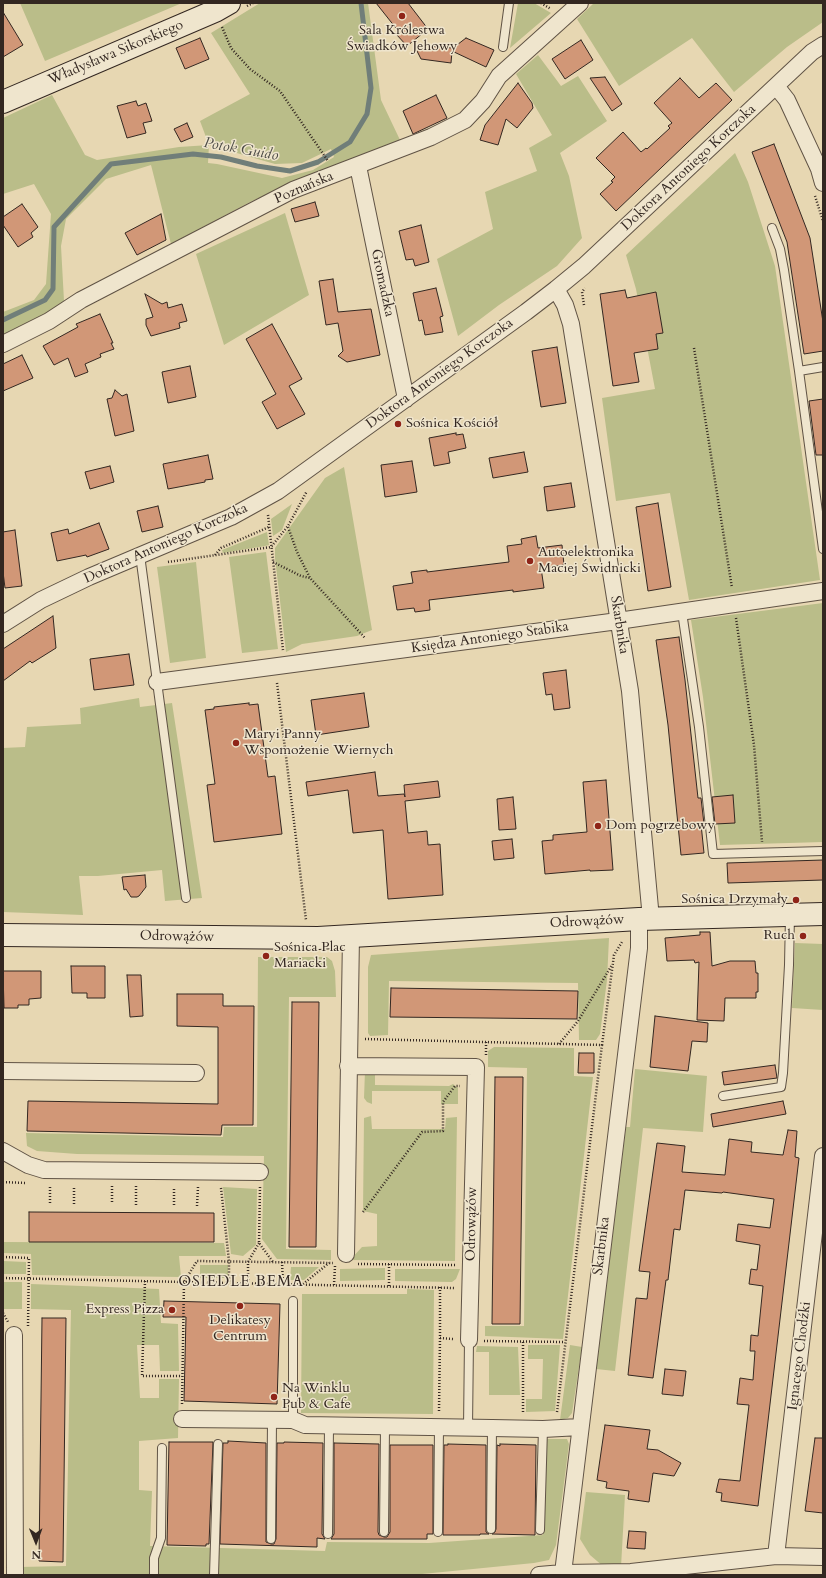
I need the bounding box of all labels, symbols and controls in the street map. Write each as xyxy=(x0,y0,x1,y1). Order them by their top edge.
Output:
marker: Sala Królestwa Świadków Jehowy xyxy=(397,11,407,21)
street label: Władysława Sikorskiego xyxy=(46,17,186,89)
place label: Sala Królestwa Świadków Jehowy xyxy=(347,23,457,56)
street label: Doktora Antoniego Korczoka xyxy=(618,101,760,235)
water label: Potok Guido xyxy=(202,135,280,165)
street label: Poznańska xyxy=(272,168,336,208)
street label: Gromadzka xyxy=(367,248,397,318)
street label: Doktora Antoniego Korczoka xyxy=(363,315,517,433)
place label: Sośnica Kościół xyxy=(406,416,498,432)
marker: Sośnica Kościół xyxy=(393,419,403,429)
street label: Doktora Antoniego Korczoka xyxy=(81,500,251,588)
place label: Autoelektronika Maciej Świdnicki xyxy=(538,545,641,578)
marker: Autoelektronika Maciej Świdnicki xyxy=(525,556,535,566)
street label: Skarbnika xyxy=(606,595,632,655)
street label: Księdza Antoniego Stabika xyxy=(410,619,570,657)
place label: Maryi Panny Wspomożenie Wiernych xyxy=(244,727,393,760)
marker: Maryi Panny Wspomożenie Wiernych xyxy=(231,738,241,748)
place label: Dom pogrzebowy xyxy=(606,818,715,834)
marker: Dom pogrzebowy xyxy=(593,821,603,831)
place label: Sośnica Drzymały xyxy=(681,892,788,908)
marker: Sośnica Drzymały xyxy=(791,895,801,905)
street label: Odrowążów xyxy=(549,912,625,932)
street label: Odrowążów xyxy=(140,928,214,946)
place label: Ruch xyxy=(764,928,795,944)
marker: Ruch xyxy=(798,931,808,941)
place label: Sośnica Plac Mariacki xyxy=(274,940,346,972)
marker: Sośnica Plac Mariacki xyxy=(261,951,271,961)
street label: Odrowążów xyxy=(463,1187,481,1261)
street label: Skarbnika xyxy=(590,1216,614,1276)
district label: OSIEDLE BEMA xyxy=(178,1274,304,1292)
marker: Delikatesy Centrum xyxy=(235,1301,245,1311)
street label: Ignacego Chodźki xyxy=(785,1301,815,1411)
place label: Express Pizza xyxy=(86,1302,164,1318)
marker: Express Pizza xyxy=(167,1305,177,1315)
place label: Delikatesy Centrum xyxy=(209,1313,271,1346)
place label: Na Winklu Pub & Cafe xyxy=(282,1381,351,1414)
marker: Na Winklu Pub & Cafe xyxy=(269,1392,279,1402)
north arrow xyxy=(16,1522,56,1562)
text: N xyxy=(31,1547,41,1562)

